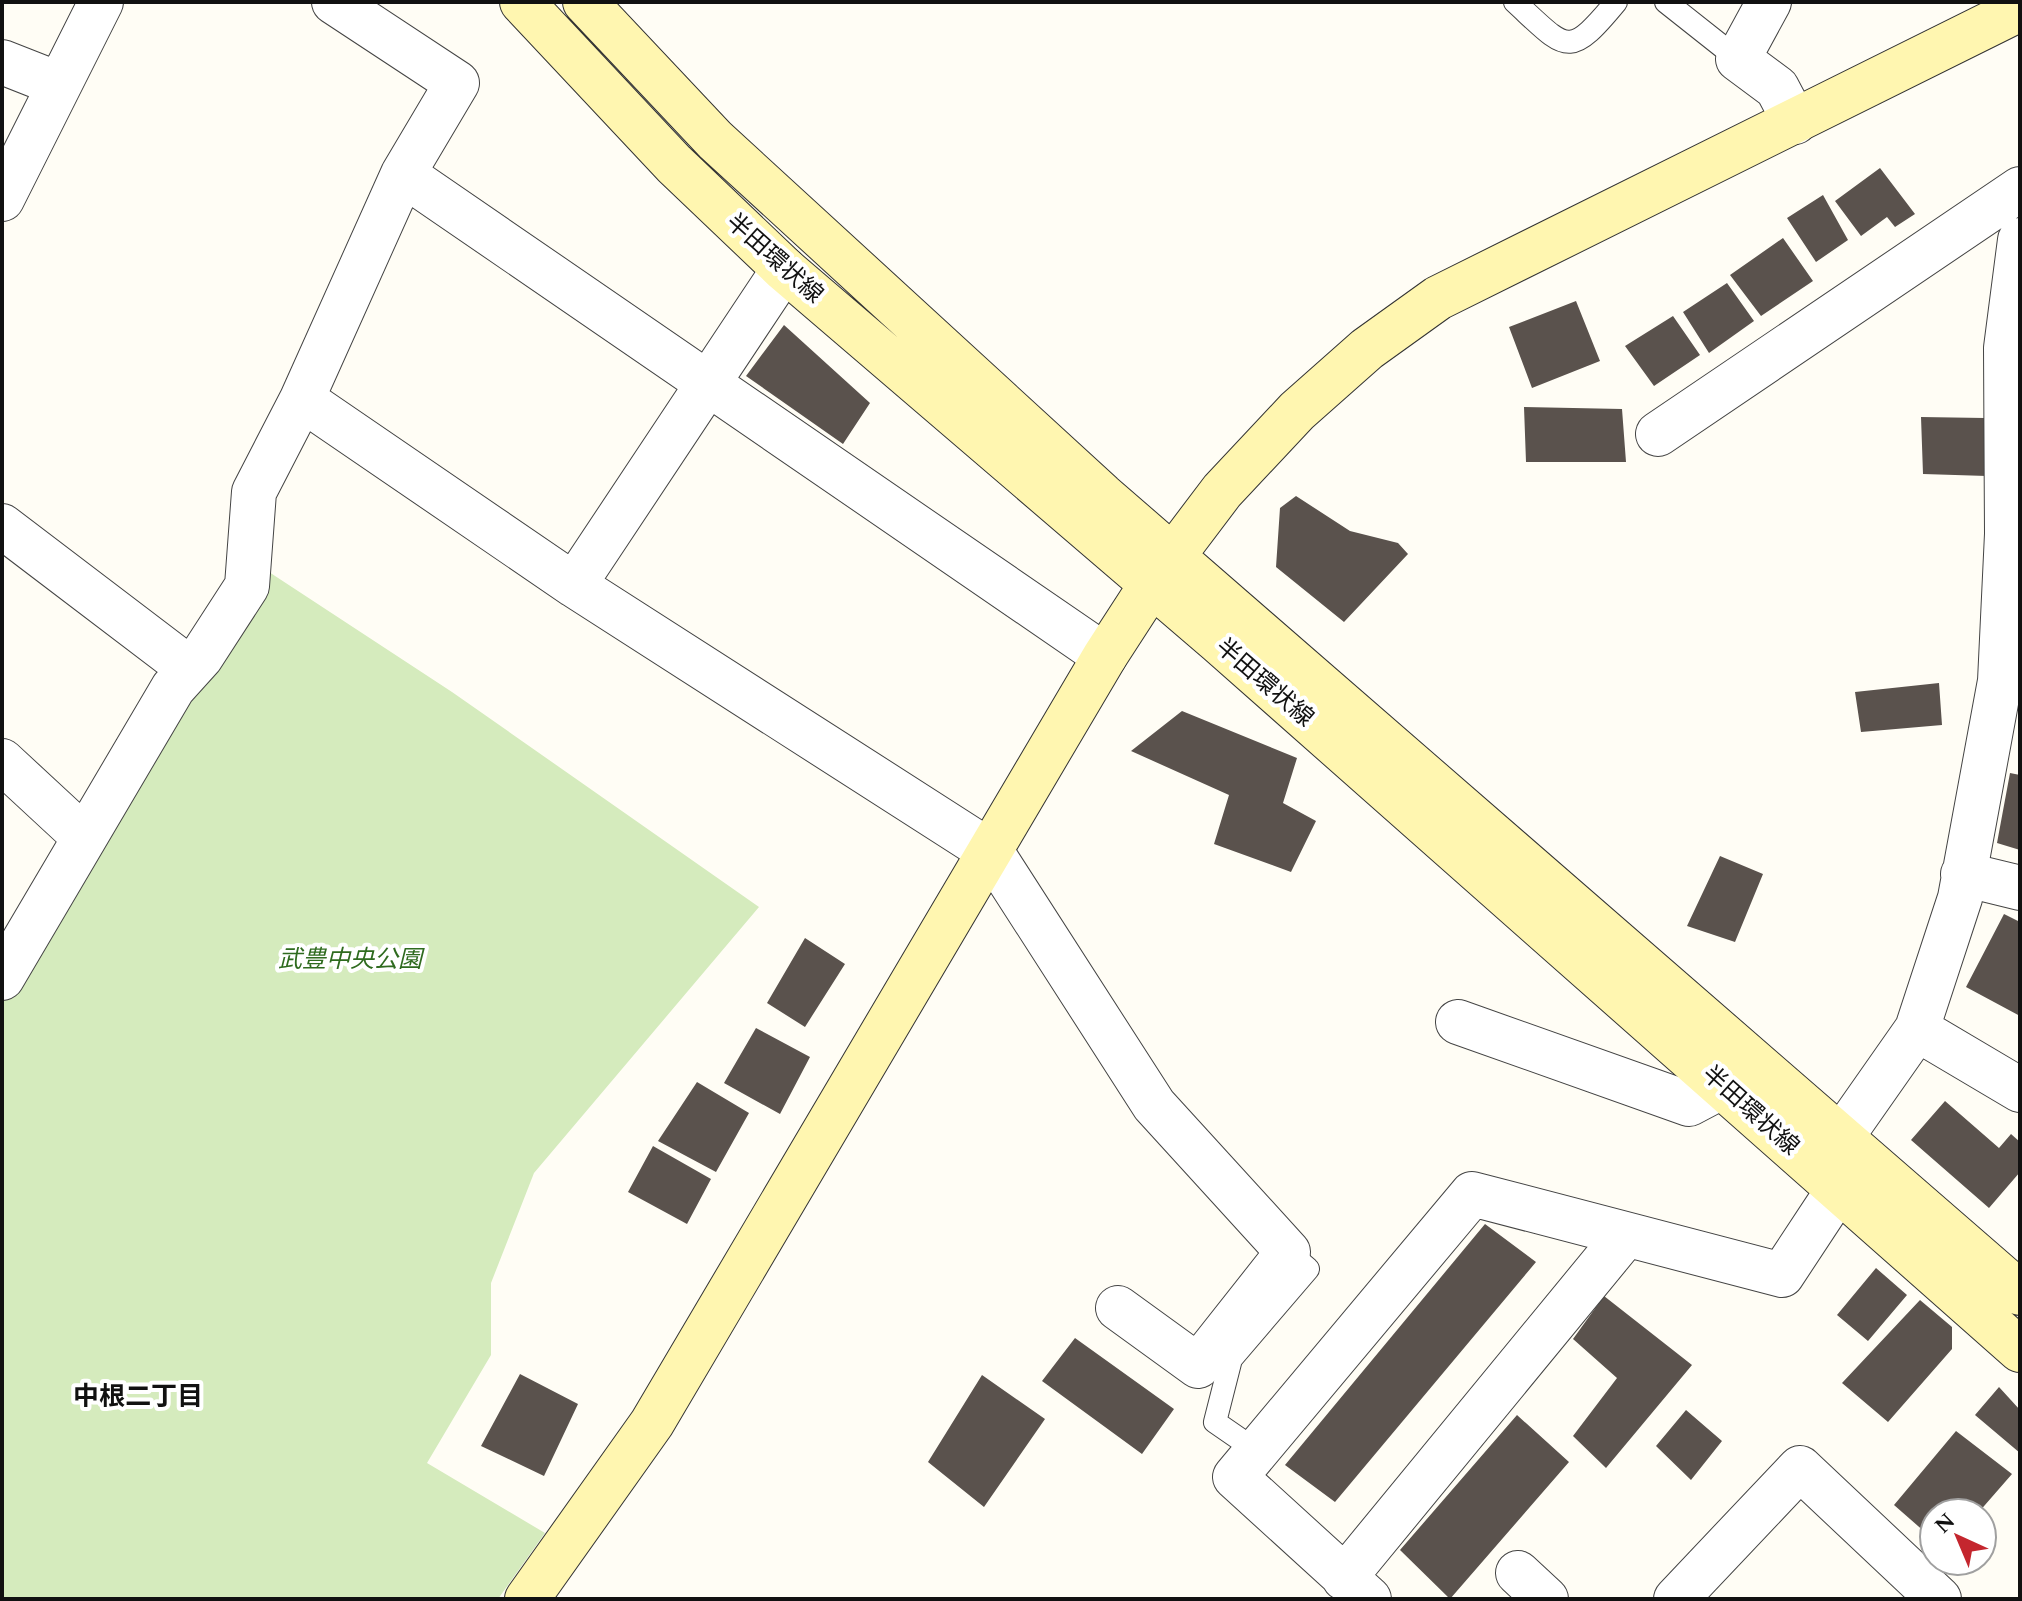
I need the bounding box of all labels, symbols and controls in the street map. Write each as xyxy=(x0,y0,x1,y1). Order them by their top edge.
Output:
street label: 半田環状線 xyxy=(718,205,831,312)
street label: 半田環状線 xyxy=(1207,630,1321,736)
park label: 武豊中央公園 xyxy=(278,942,425,978)
street label: 半田環状線 xyxy=(1694,1057,1807,1164)
district label: 中根二丁目 xyxy=(73,1377,203,1417)
north arrow xyxy=(1918,1497,1998,1577)
text: N xyxy=(1927,1506,1963,1542)

